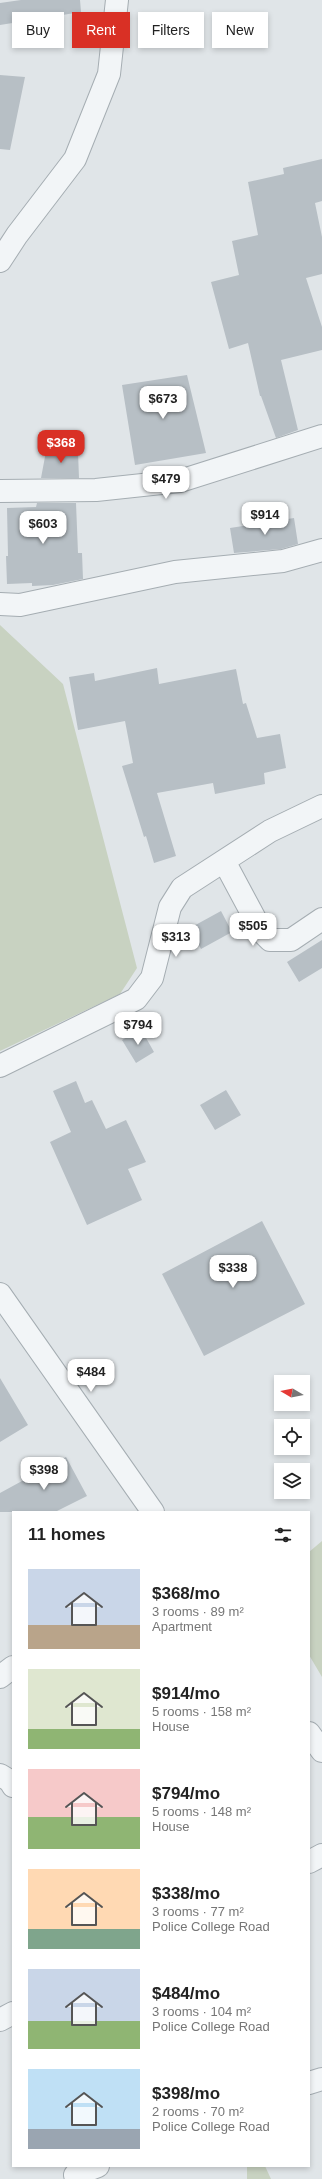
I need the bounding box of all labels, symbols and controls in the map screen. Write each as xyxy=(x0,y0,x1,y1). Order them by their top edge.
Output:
chip: Buy xyxy=(12,12,64,48)
chip: Rent xyxy=(72,12,130,48)
chip: Filters xyxy=(138,12,204,48)
chip: New xyxy=(212,12,268,48)
pin: $673 xyxy=(139,386,187,420)
text: $673 xyxy=(149,391,177,406)
pin: $368 xyxy=(37,430,85,464)
text: $368 xyxy=(47,435,75,450)
pin: $479 xyxy=(142,466,190,500)
text: $479 xyxy=(152,471,180,486)
pin: $914 xyxy=(241,502,289,536)
text: $914 xyxy=(251,507,279,522)
pin: $603 xyxy=(19,511,67,545)
text: $603 xyxy=(29,516,57,531)
pin: $505 xyxy=(229,913,277,947)
text: $505 xyxy=(239,918,267,933)
pin: $313 xyxy=(152,924,200,958)
text: $313 xyxy=(162,929,190,944)
pin: $794 xyxy=(114,1012,162,1046)
text: $794 xyxy=(124,1017,152,1032)
pin: $338 xyxy=(209,1255,257,1289)
text: $338 xyxy=(219,1260,247,1275)
pin: $484 xyxy=(67,1359,115,1393)
text: $484 xyxy=(77,1364,105,1379)
north arrow xyxy=(274,1375,310,1411)
map controls xyxy=(274,1375,310,1499)
button: locate xyxy=(274,1419,310,1455)
pin: $398 xyxy=(20,1457,68,1491)
text: $398 xyxy=(30,1462,58,1477)
button: layers xyxy=(274,1463,310,1499)
icon: filters xyxy=(272,1524,294,1546)
text: 11 homes xyxy=(28,1525,106,1544)
text: $368/mo xyxy=(152,1584,220,1603)
icon: home xyxy=(60,1585,108,1633)
text: 3 rooms · 89 m² xyxy=(152,1604,244,1619)
text: Apartment xyxy=(152,1619,212,1634)
text: $914/mo xyxy=(152,1684,220,1703)
icon: home xyxy=(60,1685,108,1733)
text: 5 rooms · 158 m² xyxy=(152,1704,251,1719)
text: House xyxy=(152,1719,190,1734)
text: $794/mo xyxy=(152,1784,220,1803)
icon: home xyxy=(60,1785,108,1833)
text: 5 rooms · 148 m² xyxy=(152,1804,251,1819)
text: House xyxy=(152,1819,190,1834)
text: $338/mo xyxy=(152,1884,220,1903)
icon: home xyxy=(60,1885,108,1933)
text: 3 rooms · 77 m² xyxy=(152,1904,244,1919)
text: Police College Road xyxy=(152,1919,270,1934)
text: $484/mo xyxy=(152,1984,220,2003)
icon: home xyxy=(60,1985,108,2033)
text: 3 rooms · 104 m² xyxy=(152,2004,251,2019)
text: Police College Road xyxy=(152,2019,270,2034)
text: $398/mo xyxy=(152,2084,220,2103)
icon: home xyxy=(60,2085,108,2133)
text: 2 rooms · 70 m² xyxy=(152,2104,244,2119)
text: Police College Road xyxy=(152,2119,270,2134)

